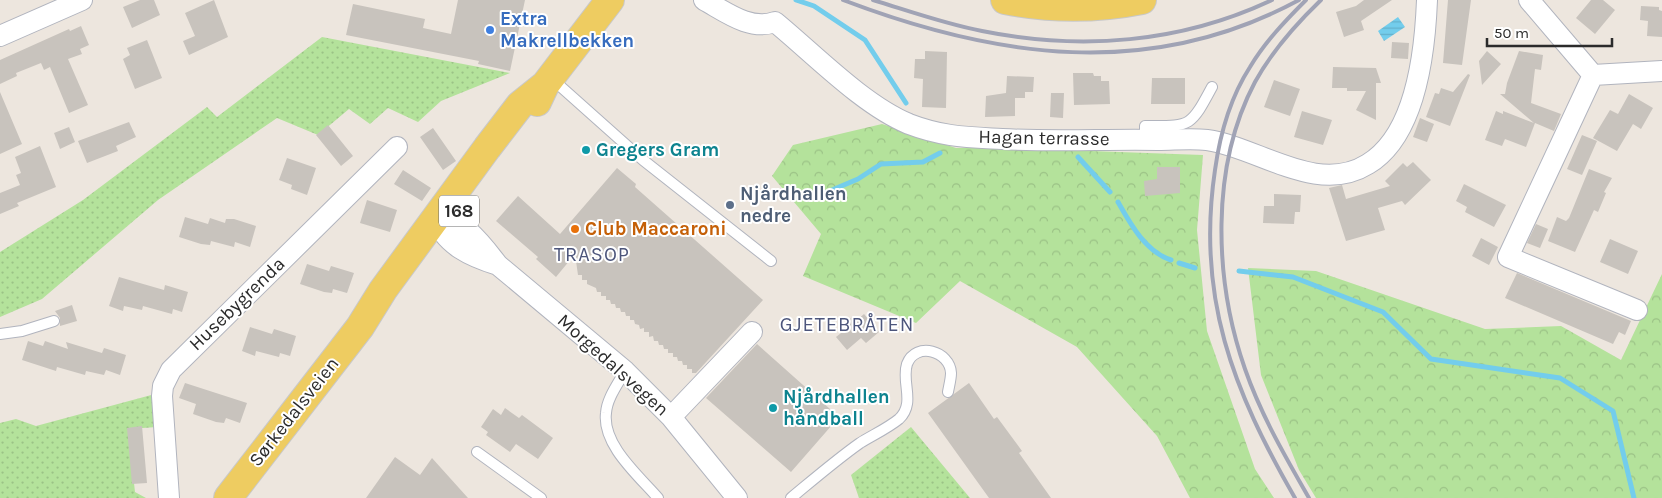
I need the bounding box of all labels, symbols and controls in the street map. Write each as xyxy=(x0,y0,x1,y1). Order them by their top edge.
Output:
place label: Extra Makrellbekken xyxy=(500,8,634,52)
scale bar xyxy=(1487,15,1612,47)
marker: Extra Makrellbekken xyxy=(484,24,496,36)
text: 50 m xyxy=(1494,24,1529,42)
street label: Hagan terrasse xyxy=(978,126,1110,150)
place label: Gregers Gram xyxy=(596,139,719,161)
marker: Gregers Gram xyxy=(580,144,592,156)
place label: Njårdhallen nedre xyxy=(740,183,847,227)
road number: 168 xyxy=(439,196,479,227)
marker: Njårdhallen nedre xyxy=(724,199,736,211)
place label: Club Maccaroni xyxy=(585,218,726,240)
marker: Club Maccaroni xyxy=(569,223,581,235)
district label: TRASOP xyxy=(554,243,630,266)
street label: Husebygrenda xyxy=(185,253,289,355)
street label: Morgedalsvegen xyxy=(553,309,673,421)
district label: GJETEBRÅTEN xyxy=(780,313,914,336)
street label: Sørkedalsveien xyxy=(245,353,343,471)
place label: Njårdhallen håndball xyxy=(783,386,890,430)
marker: Njårdhallen håndball xyxy=(767,402,779,414)

